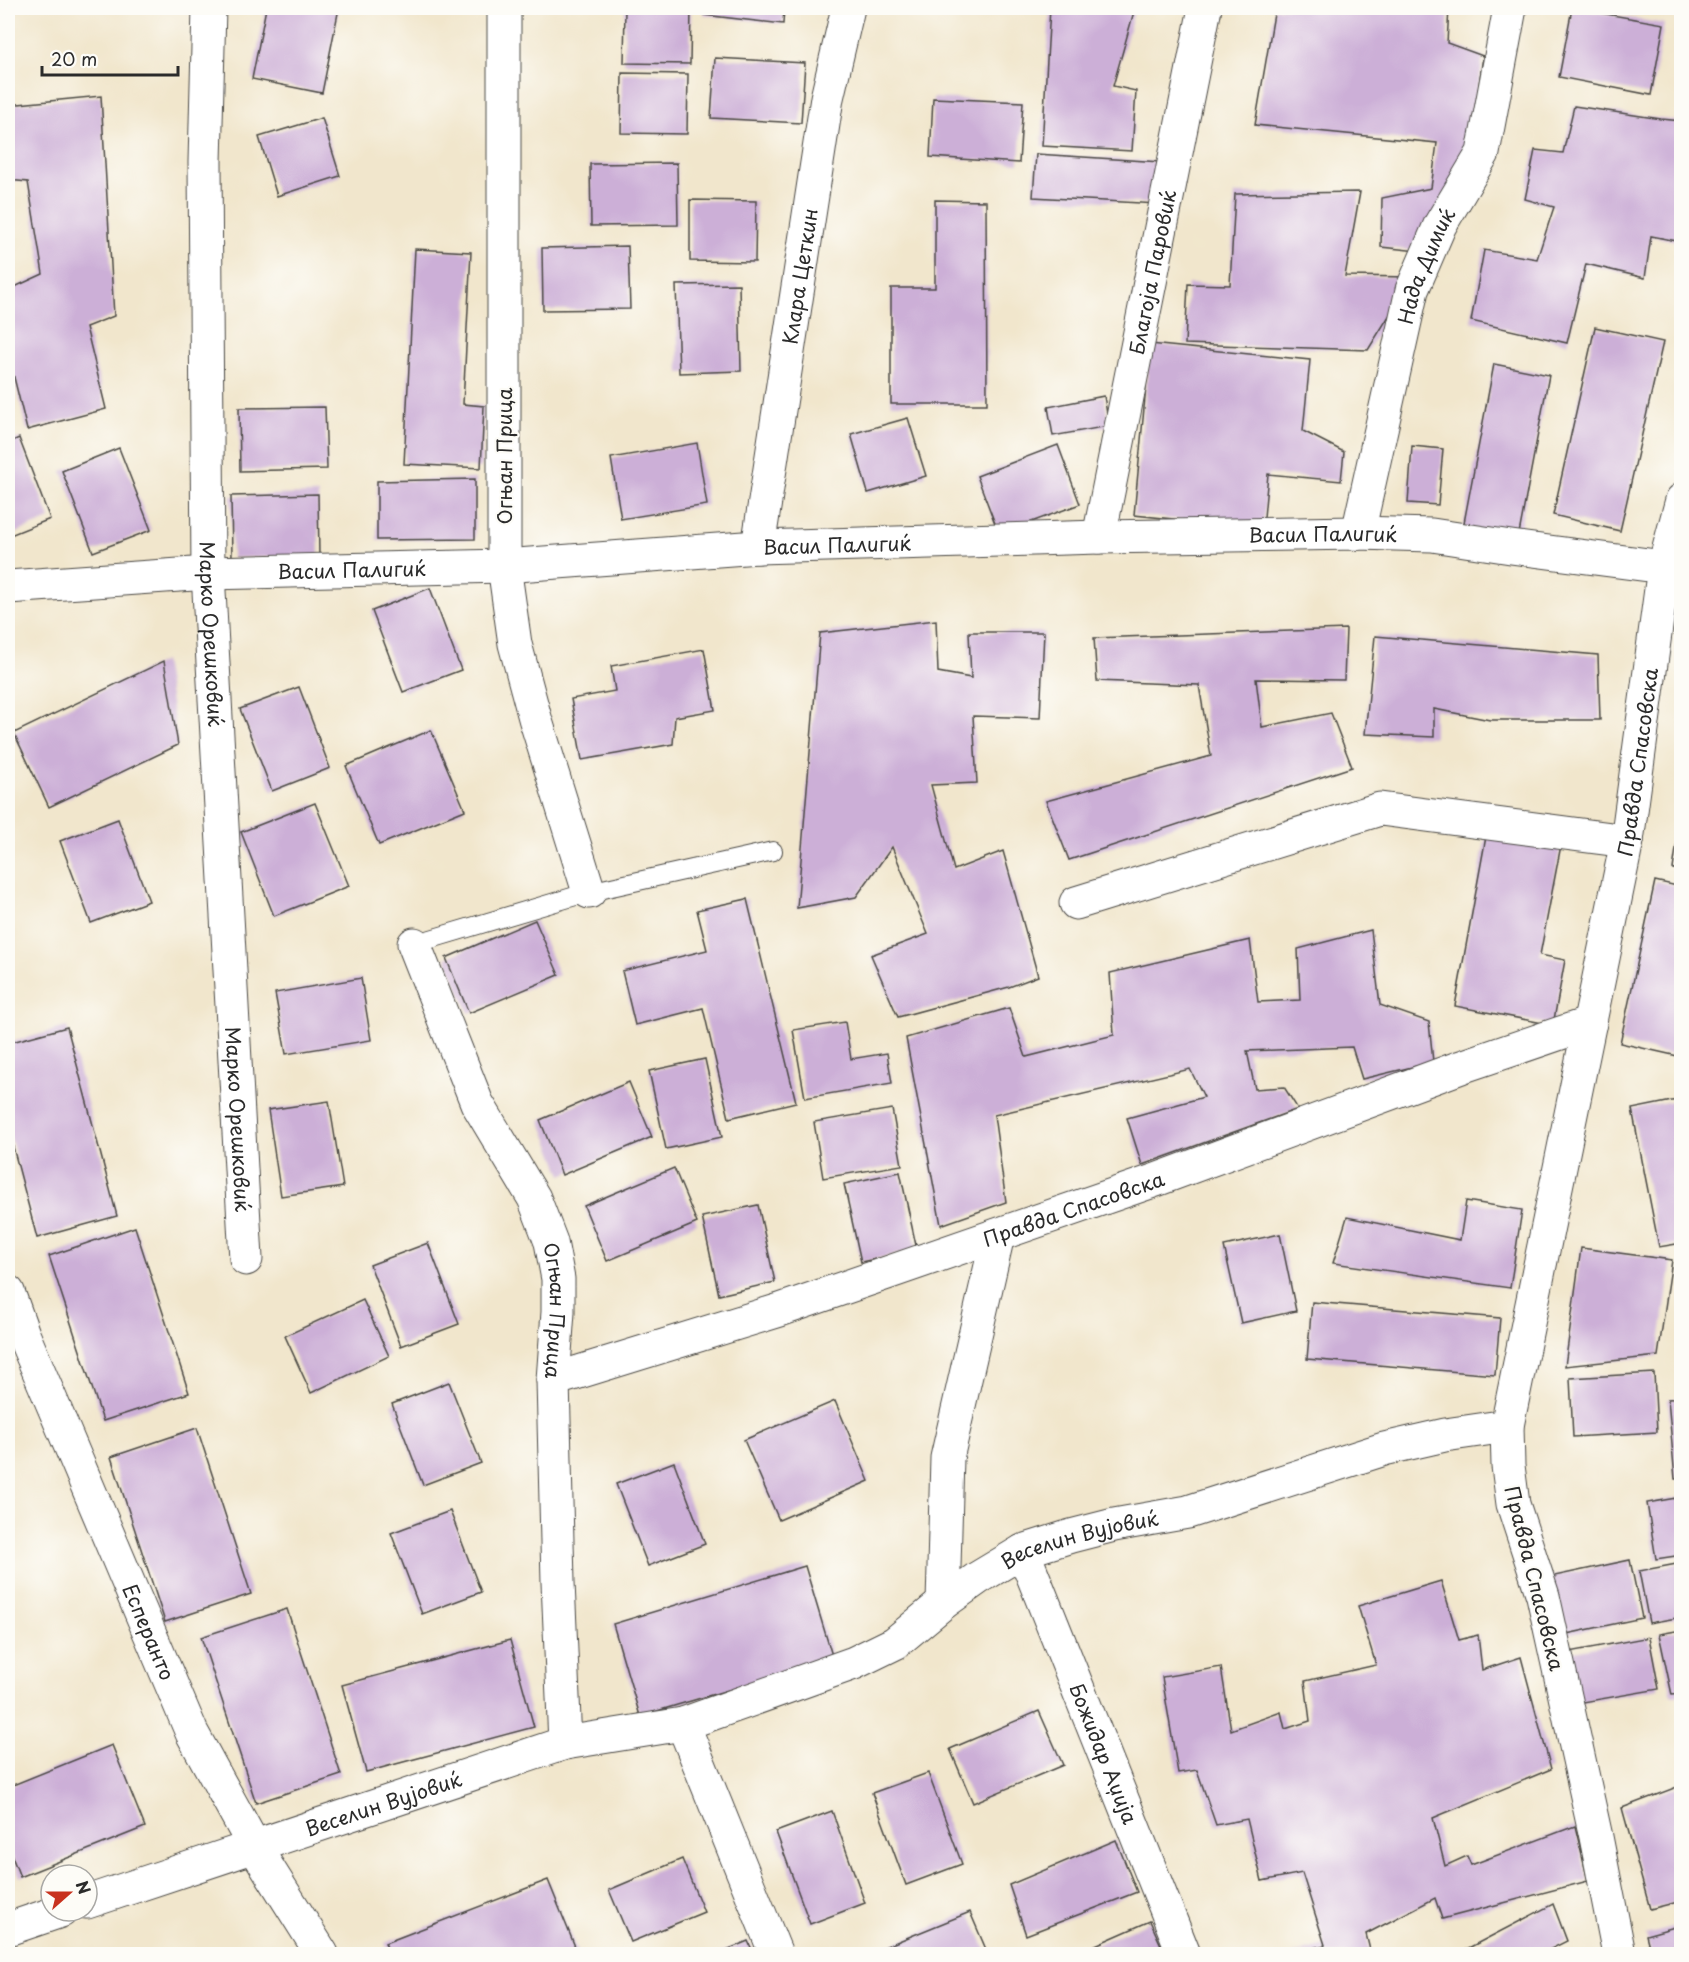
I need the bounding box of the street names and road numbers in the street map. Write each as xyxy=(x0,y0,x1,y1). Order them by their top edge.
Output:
street label: Благоја Паровиќ xyxy=(1121,187,1183,357)
street label: Нада Димиќ xyxy=(1390,202,1462,327)
street label: Клара Цеткин xyxy=(774,206,825,346)
street label: Огњан Прица xyxy=(489,387,519,524)
street label: Васил Палигиќ xyxy=(1248,518,1398,550)
street label: Васил Палигиќ xyxy=(762,528,912,562)
street label: Марко Орешковиќ xyxy=(193,541,231,727)
street label: Васил Палигиќ xyxy=(277,553,427,586)
street label: Правда Спасовска xyxy=(1609,665,1665,859)
street label: Марко Орешковиќ xyxy=(218,1026,258,1213)
street label: Правда Спасовска xyxy=(979,1163,1169,1254)
street label: Огњан Прица xyxy=(536,1240,573,1380)
street label: Правда Спасовска xyxy=(1497,1482,1573,1674)
street label: Веселин Вујовиќ xyxy=(995,1503,1160,1576)
street label: Есперанто xyxy=(115,1579,183,1685)
street label: Божидар Аџија xyxy=(1062,1678,1146,1829)
street label: Веселин Вујовиќ xyxy=(301,1764,465,1843)

